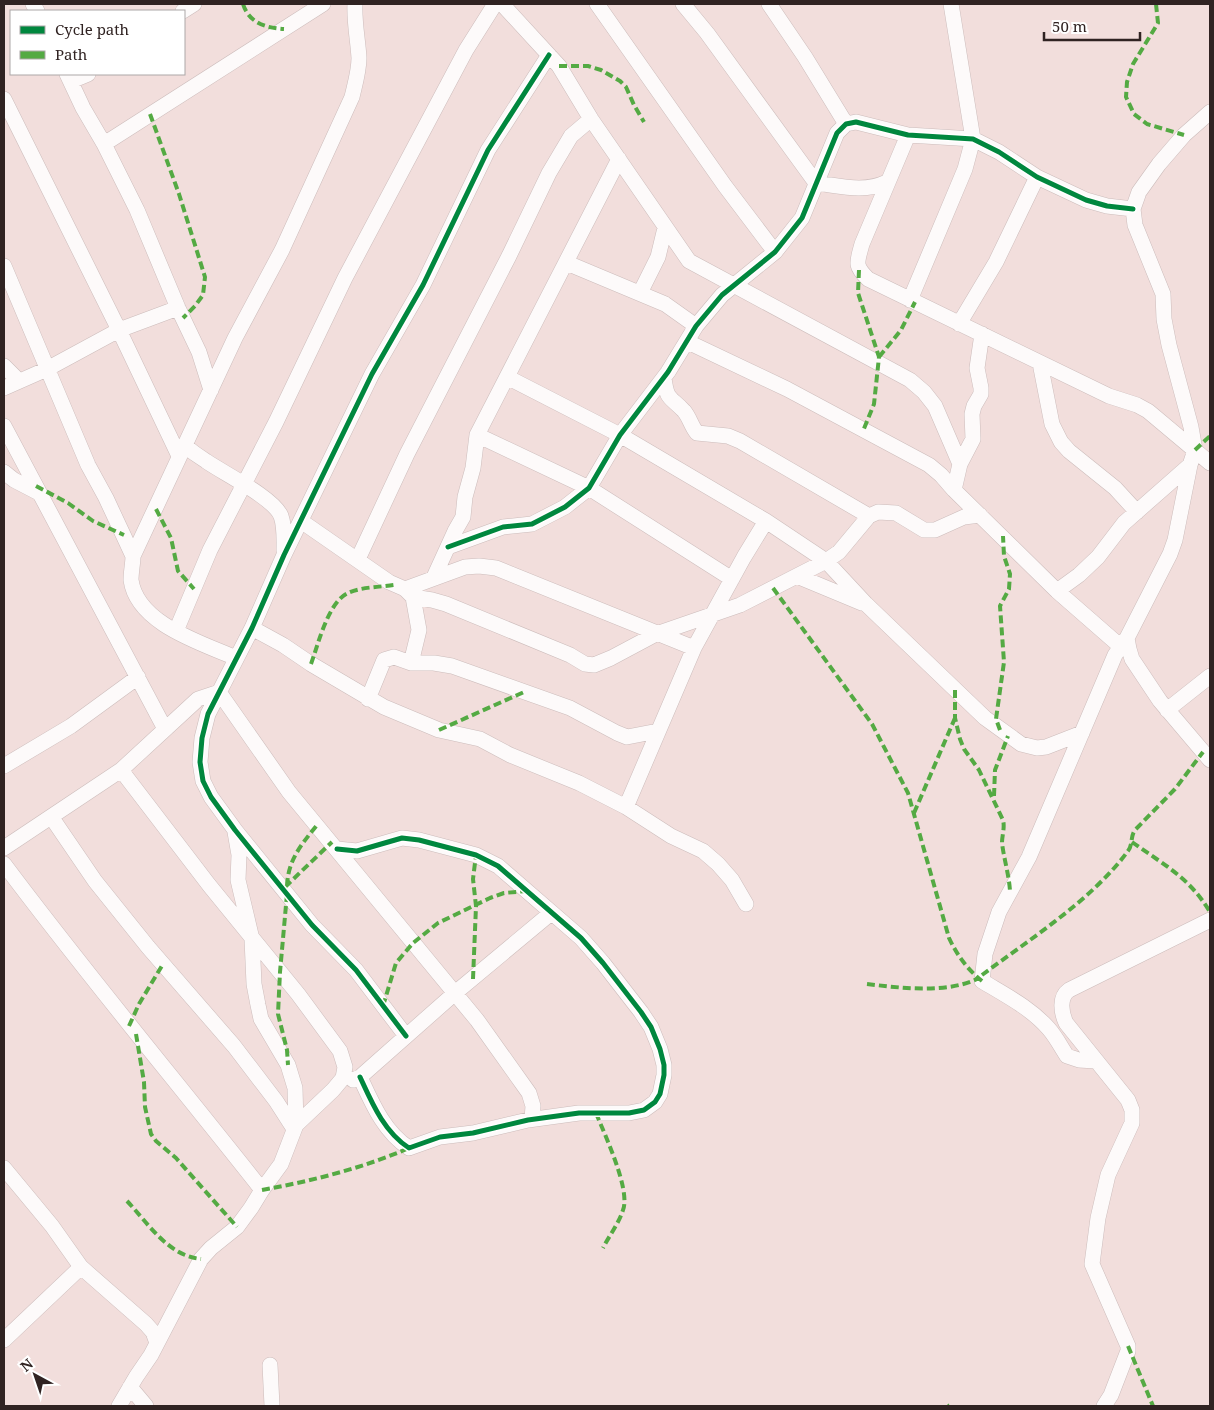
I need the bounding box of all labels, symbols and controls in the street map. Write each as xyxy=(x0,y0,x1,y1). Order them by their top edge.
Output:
legend xyxy=(10,10,185,75)
scale bar xyxy=(1044,10,1140,42)
text: 50 m xyxy=(1052,16,1087,36)
text: Cycle path xyxy=(55,19,130,39)
text: Path xyxy=(55,44,88,64)
north arrow xyxy=(10,1350,60,1400)
text: N xyxy=(16,1354,37,1375)

